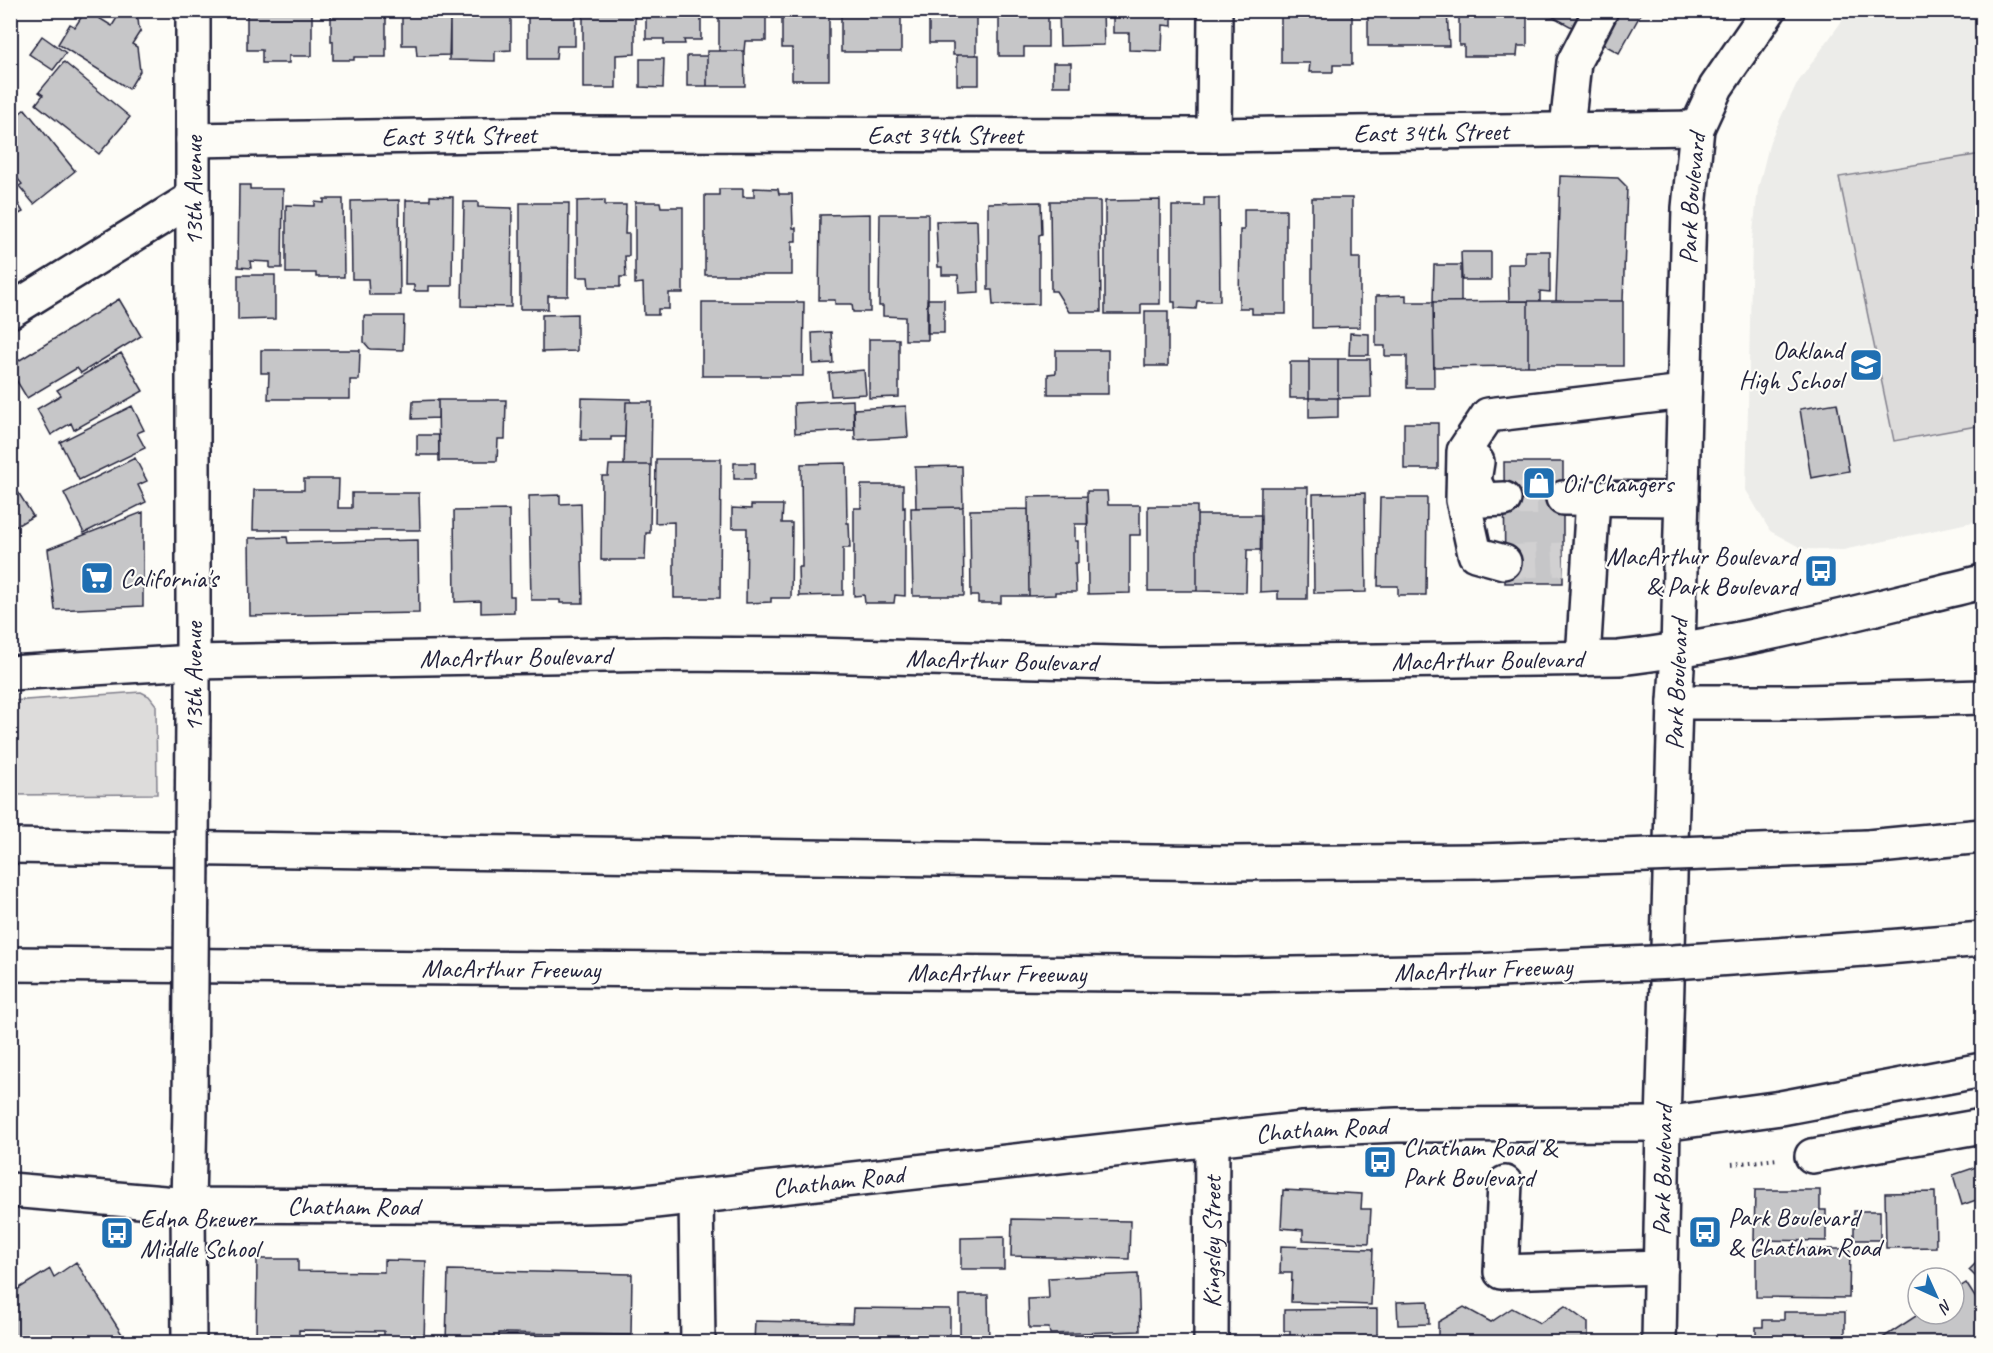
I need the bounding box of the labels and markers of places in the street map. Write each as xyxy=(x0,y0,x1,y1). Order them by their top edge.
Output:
place label: Oakland High School xyxy=(1739,334,1848,397)
school or university icon: Oakland High School xyxy=(1848,347,1884,383)
shop icon: Oil Changers xyxy=(1521,465,1557,501)
place label: Oil Changers xyxy=(1562,467,1675,500)
place label: MacArthur Boulevard & Park Boulevard xyxy=(1606,540,1802,603)
bus stop icon: MacArthur Boulevard & Park Boulevard xyxy=(1803,553,1839,589)
supermarket icon: California's xyxy=(79,560,115,596)
place label: California's xyxy=(120,562,220,595)
place label: Chatham Road & Park Boulevard xyxy=(1403,1131,1559,1194)
bus stop icon: Chatham Road & Park Boulevard xyxy=(1362,1144,1398,1180)
place label: Park Boulevard & Chatham Road xyxy=(1728,1201,1885,1264)
place label: Edna Brewer Middle School xyxy=(140,1202,264,1265)
bus stop icon: Park Boulevard & Chatham Road xyxy=(1687,1214,1723,1250)
bus stop icon: Edna Brewer Middle School xyxy=(99,1215,135,1251)

